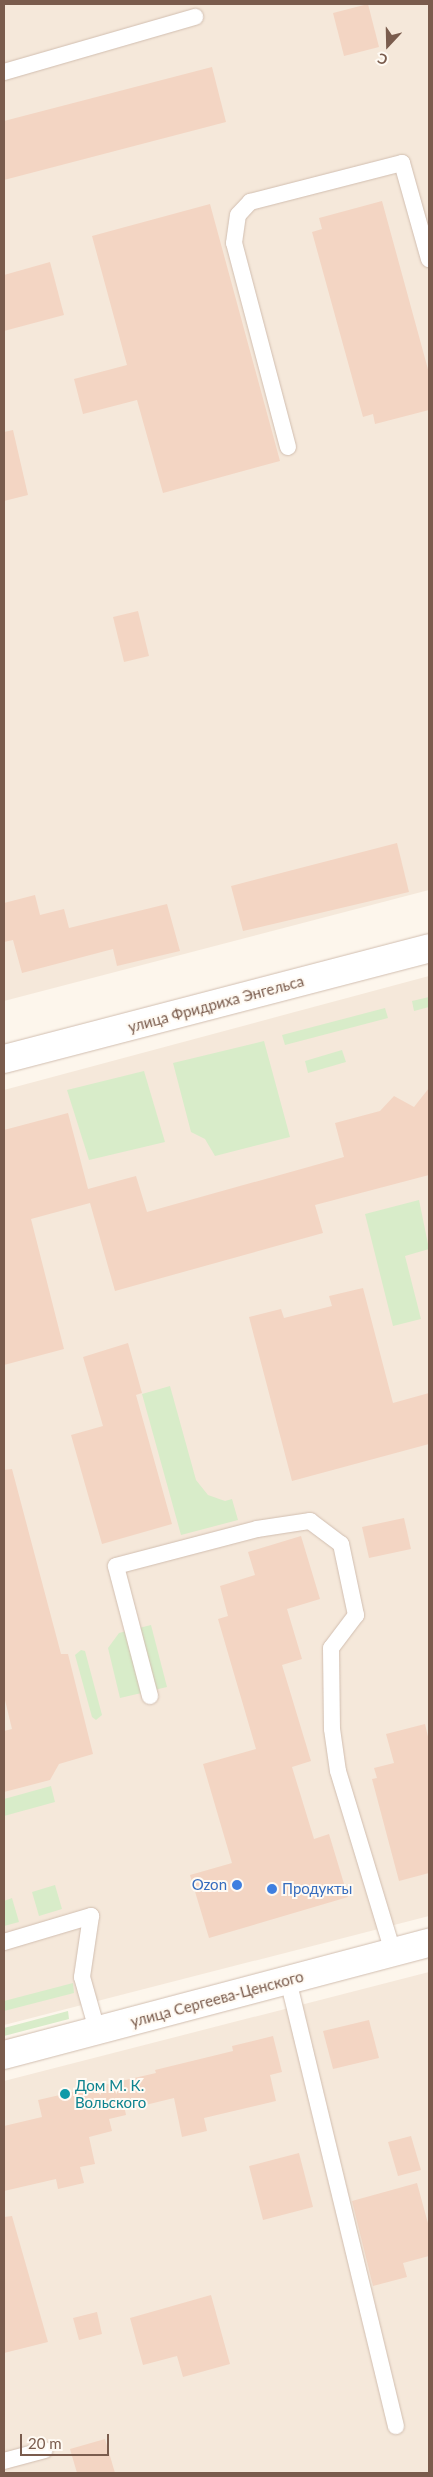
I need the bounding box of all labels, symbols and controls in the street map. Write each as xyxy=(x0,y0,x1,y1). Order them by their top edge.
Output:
north arrow xyxy=(363,20,413,70)
text: С xyxy=(375,50,390,69)
street label: улица Фридриха Энгельса xyxy=(126,972,306,1036)
place label: Ozon xyxy=(192,1876,227,1894)
marker: Ozon xyxy=(231,1879,243,1891)
place label: Продукты xyxy=(282,1880,352,1898)
marker: Продукты xyxy=(266,1883,278,1895)
street label: улица Сергеева-Ценского xyxy=(129,1967,305,2031)
place label: Дом М. К. Вольского xyxy=(75,2076,146,2111)
marker: Дом М. К. Вольского xyxy=(59,2088,71,2100)
scale bar xyxy=(22,2424,111,2456)
text: 20 m xyxy=(28,2434,62,2452)

